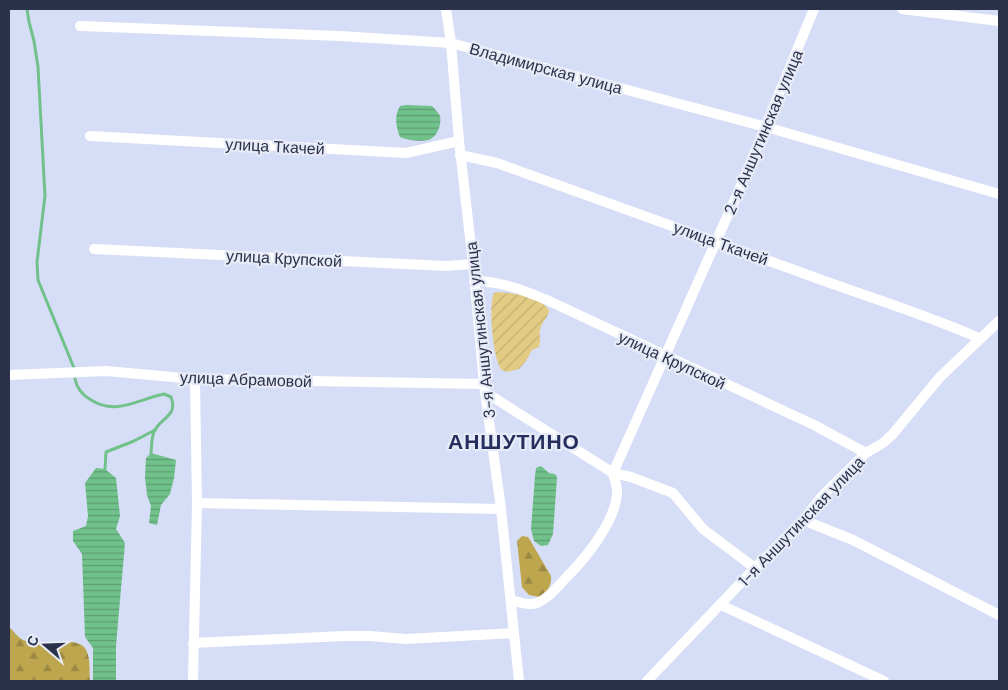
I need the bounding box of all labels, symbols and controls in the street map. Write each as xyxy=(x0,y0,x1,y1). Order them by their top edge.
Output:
street label: Владимирская улица xyxy=(467,38,625,99)
street label: 2-я Аншутинская улица xyxy=(719,46,808,218)
street label: улица Ткачей xyxy=(225,133,325,160)
street label: улица Ткачей xyxy=(671,217,771,270)
street label: 3-я Аншутинская улица xyxy=(461,240,500,419)
street label: улица Крупской xyxy=(226,245,342,272)
street label: улица Крупской xyxy=(615,326,729,394)
street label: улица Абрамовой xyxy=(180,367,312,392)
district label: АНШУТИНО xyxy=(448,428,580,456)
street label: 1-я Аншутинская улица xyxy=(734,452,869,591)
north arrow xyxy=(20,620,70,670)
text: С xyxy=(23,633,43,648)

